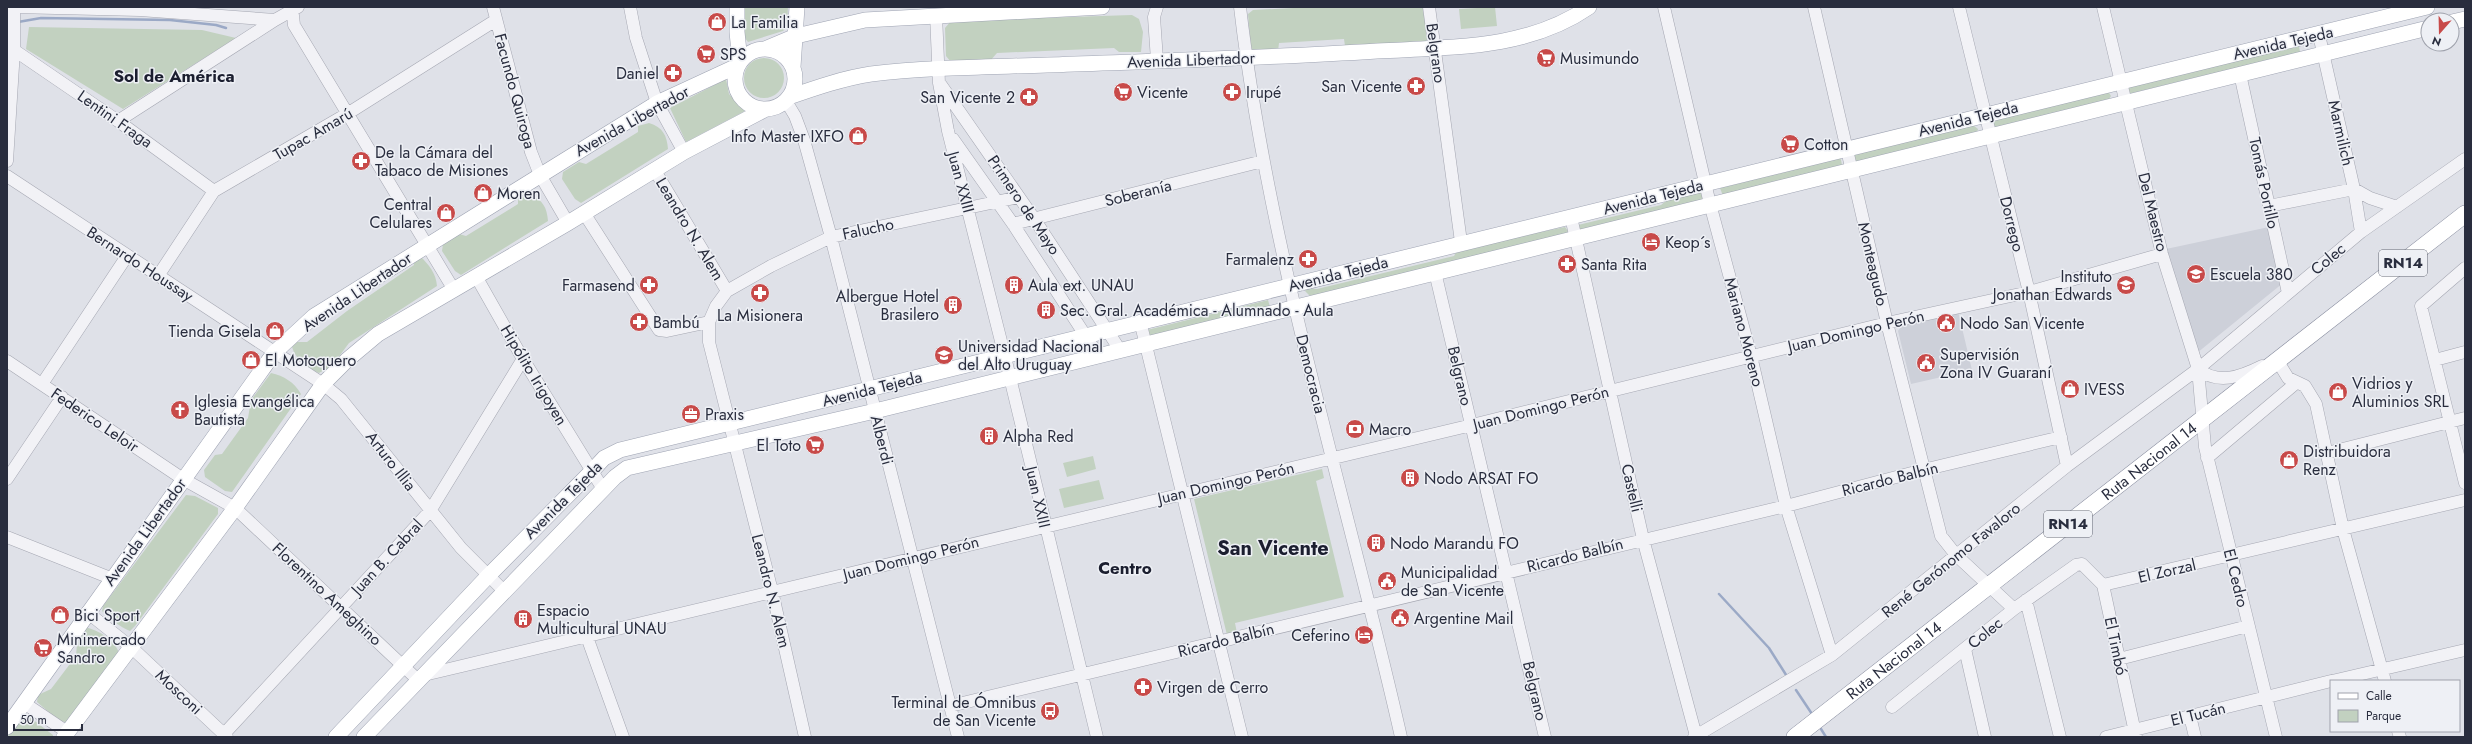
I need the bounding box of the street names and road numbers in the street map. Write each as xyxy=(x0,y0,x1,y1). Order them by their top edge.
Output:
street label: Avenida Tejeda xyxy=(2231,20,2335,66)
street label: Belgrano xyxy=(1420,22,1452,85)
street label: Facundo Quiroga xyxy=(489,31,541,151)
street label: Avenida Libertador xyxy=(1127,46,1256,74)
street label: Avenida Libertador xyxy=(570,80,694,162)
street label: Lentini Fraga xyxy=(73,85,157,153)
street label: Avenida Tejeda xyxy=(1916,95,2020,143)
street label: Marmilich xyxy=(2322,98,2360,168)
street label: Tupac Amarú xyxy=(269,102,357,166)
street label: Tomás Portillo xyxy=(2243,135,2285,231)
street label: Juan XXIII xyxy=(941,147,980,215)
street label: Primero de Mayo xyxy=(982,151,1066,260)
street label: Del Maestro xyxy=(2132,170,2174,254)
street label: Leandro N. Alem xyxy=(650,173,730,285)
street label: Avenida Tejeda xyxy=(1601,173,1705,221)
street label: Soberanía xyxy=(1102,174,1174,212)
street label: Dorrego xyxy=(1994,194,2030,254)
street label: Falucho xyxy=(840,212,896,246)
street label: Monteagudo xyxy=(1852,220,1894,308)
street label: Bernardo Houssay xyxy=(82,221,199,308)
street label: Colec xyxy=(2306,238,2350,280)
street label: Avenida Libertador xyxy=(297,246,417,337)
street label: Avenida Tejeda xyxy=(1286,250,1390,298)
road number: RN14 xyxy=(2379,250,2427,276)
street label: Mariano Moreno xyxy=(1718,275,1770,389)
street label: Juan Domingo Perón xyxy=(1784,304,1926,358)
street label: Hipólito Irigoyen xyxy=(495,321,573,429)
street label: Democracia xyxy=(1290,332,1332,416)
street label: Belgrano xyxy=(1442,344,1478,408)
street label: Avenida Tejeda xyxy=(820,365,924,413)
street label: Juan Domingo Perón xyxy=(1469,380,1611,437)
street label: Federico Leloir xyxy=(47,382,144,458)
street label: Alberdi xyxy=(865,413,899,467)
street label: Ruta Nacional 14 xyxy=(2096,416,2202,505)
street label: Arturo Illia xyxy=(360,426,422,496)
street label: Avenida Tejeda xyxy=(519,456,607,544)
street label: Juan Domingo Perón xyxy=(1154,456,1296,510)
street label: Ricardo Balbín xyxy=(1839,456,1941,502)
street label: Juan XXIII xyxy=(1019,462,1056,530)
street label: Castelli xyxy=(1615,462,1649,514)
street label: Avenida Libertador xyxy=(98,473,192,591)
street label: René Gerónomo Favaloro xyxy=(1877,497,2026,623)
road number: RN14 xyxy=(2044,511,2092,537)
street label: Juan B. Cabral xyxy=(344,514,428,601)
street label: Juan Domingo Perón xyxy=(839,530,981,587)
street label: Leandro N. Alem xyxy=(746,532,796,650)
street label: Ricardo Balbín xyxy=(1524,532,1626,578)
street label: Florentino Ameghino xyxy=(267,537,387,651)
street label: El Cedro xyxy=(2218,546,2254,610)
street label: El Zorzal xyxy=(2136,553,2198,589)
street label: Colec xyxy=(1963,612,2007,654)
street label: Ruta Nacional 14 xyxy=(1841,615,1946,705)
street label: El Timbó xyxy=(2099,615,2133,678)
street label: Ricardo Balbín xyxy=(1175,617,1277,663)
street label: Belgrano xyxy=(1517,659,1553,723)
street label: Mosconi xyxy=(150,664,208,720)
street label: El Tucán xyxy=(2168,696,2228,732)

